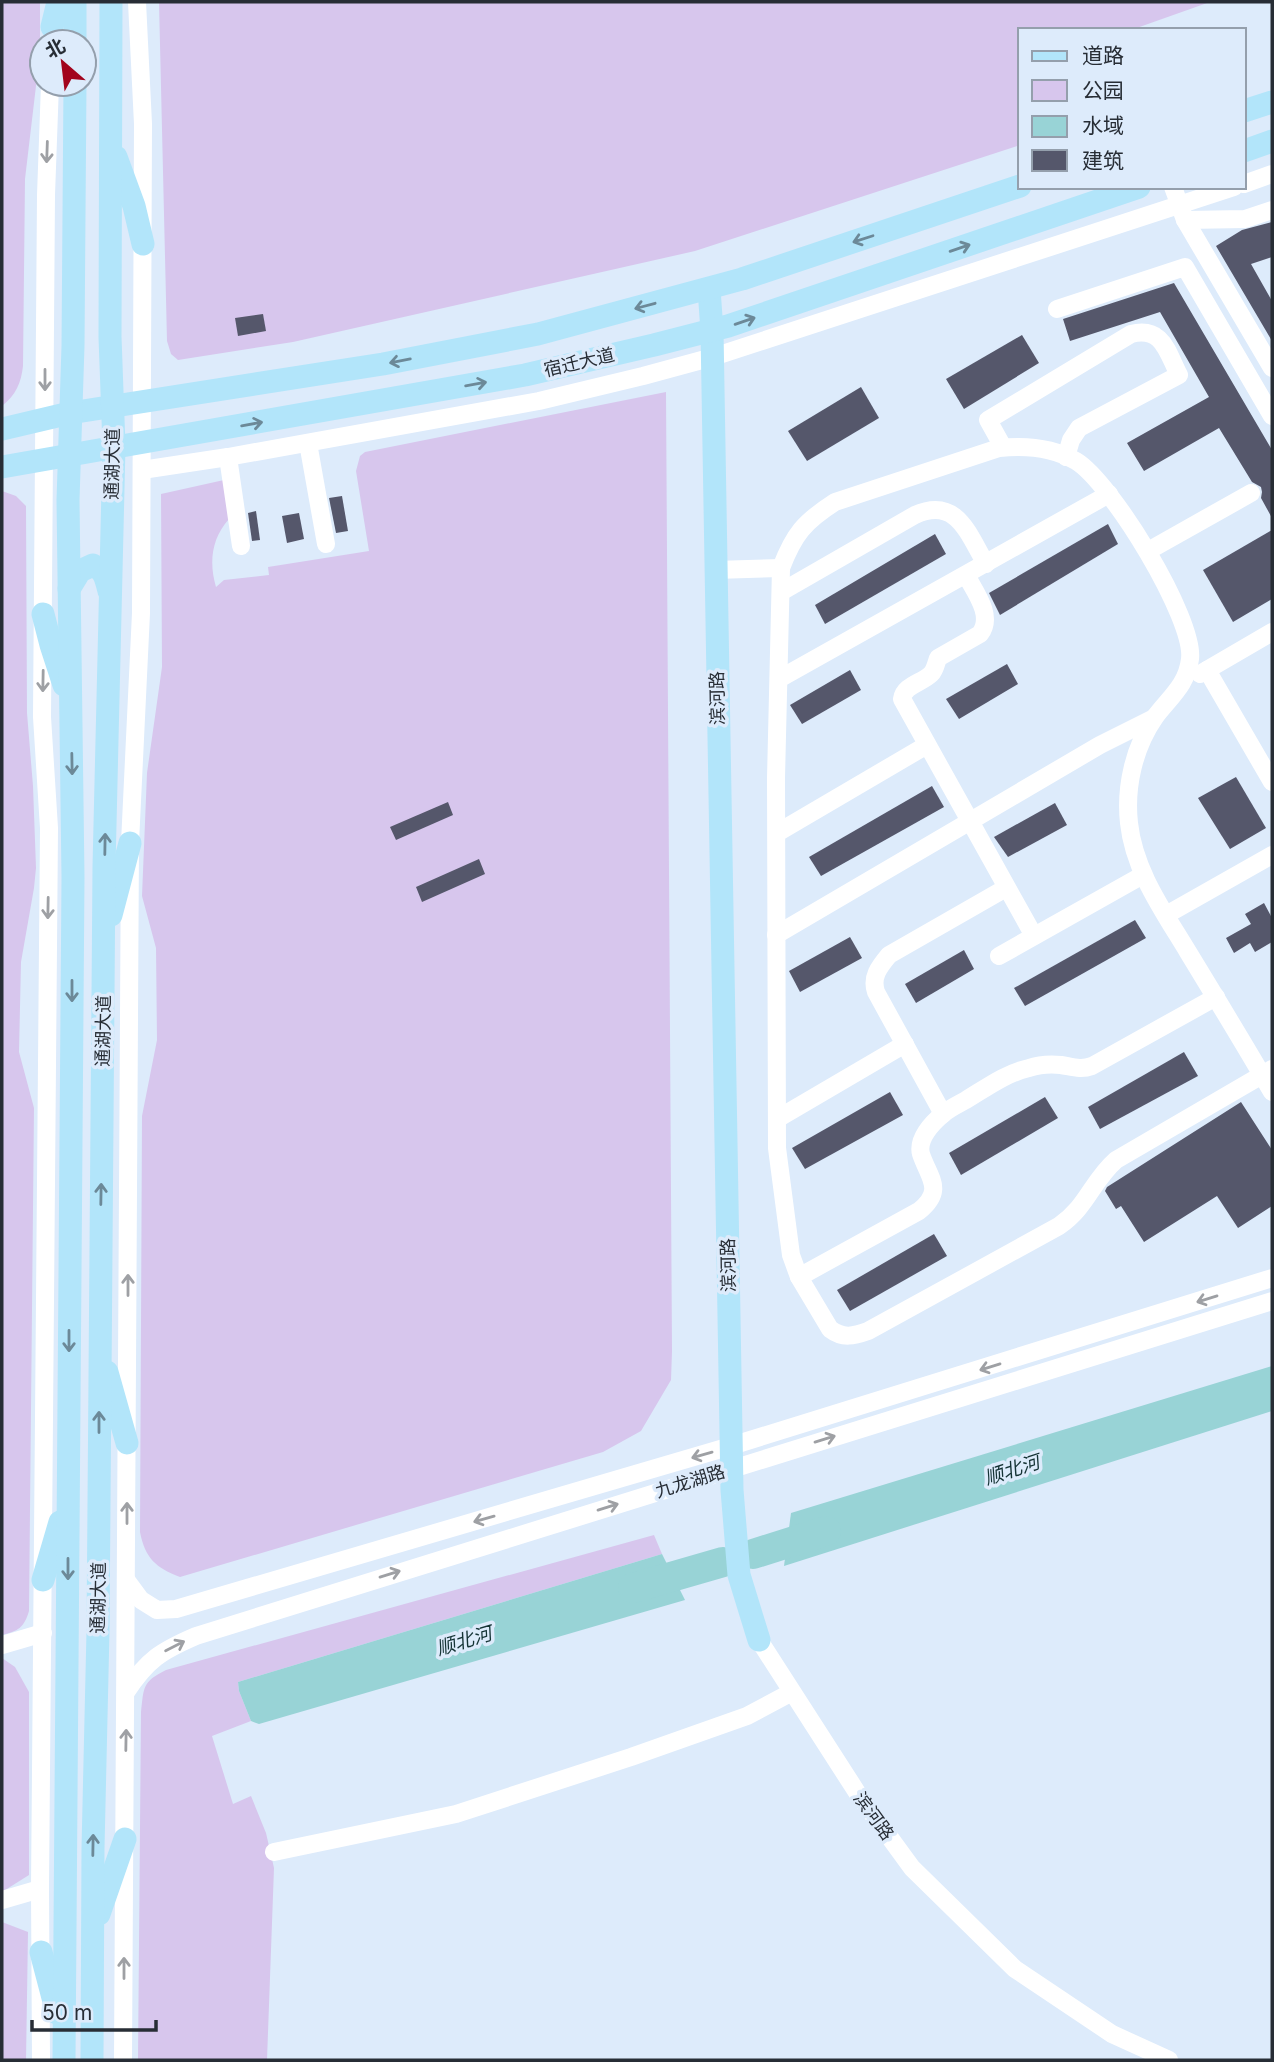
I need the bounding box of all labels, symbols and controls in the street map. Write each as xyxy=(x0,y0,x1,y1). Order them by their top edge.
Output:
north arrow xyxy=(28,28,98,98)
legend xyxy=(1018,28,1246,189)
text: 北 xyxy=(41,34,69,63)
text: 道路 xyxy=(1082,43,1124,68)
text: 公园 xyxy=(1082,78,1124,103)
text: 水域 xyxy=(1082,113,1124,138)
one-way arrow xyxy=(41,140,54,163)
text: 建筑 xyxy=(1082,148,1124,173)
one-way arrow xyxy=(852,233,874,246)
one-way arrow xyxy=(949,241,971,253)
one-way arrow xyxy=(634,300,657,313)
one-way arrow xyxy=(733,314,755,326)
street label: 宿迁大道 xyxy=(542,344,616,380)
one-way arrow xyxy=(389,355,411,368)
one-way arrow xyxy=(38,368,52,391)
one-way arrow xyxy=(464,376,487,390)
one-way arrow xyxy=(240,417,263,430)
street label: 通湖大道 xyxy=(101,428,123,500)
one-way arrow xyxy=(36,669,49,692)
street label: 滨河路 xyxy=(706,671,728,725)
one-way arrow xyxy=(65,752,78,775)
one-way arrow xyxy=(98,833,111,856)
one-way arrow xyxy=(41,896,55,919)
one-way arrow xyxy=(65,980,79,1003)
street label: 通湖大道 xyxy=(92,995,114,1067)
one-way arrow xyxy=(94,1183,108,1206)
street label: 滨河路 xyxy=(717,1238,739,1292)
one-way arrow xyxy=(121,1274,135,1297)
one-way arrow xyxy=(1196,1293,1218,1306)
one-way arrow xyxy=(63,1330,76,1353)
one-way arrow xyxy=(979,1361,1001,1374)
one-way arrow xyxy=(92,1410,106,1433)
one-way arrow xyxy=(814,1432,836,1445)
one-way arrow xyxy=(691,1449,713,1462)
water label: 顺北河 xyxy=(981,1449,1046,1490)
street label: 九龙湖路 xyxy=(653,1460,727,1502)
one-way arrow xyxy=(596,1499,618,1512)
one-way arrow xyxy=(120,1501,134,1524)
one-way arrow xyxy=(473,1513,495,1526)
one-way arrow xyxy=(61,1557,75,1580)
street label: 通湖大道 xyxy=(87,1562,109,1634)
one-way arrow xyxy=(379,1567,401,1580)
water label: 顺北河 xyxy=(433,1621,498,1660)
one-way arrow xyxy=(164,1638,185,1652)
one-way arrow xyxy=(119,1729,133,1752)
street label: 滨河路 xyxy=(850,1788,898,1844)
one-way arrow xyxy=(86,1834,100,1857)
one-way arrow xyxy=(117,1956,131,1979)
scale bar xyxy=(32,1988,156,2032)
text: 50 m xyxy=(42,2000,92,2025)

